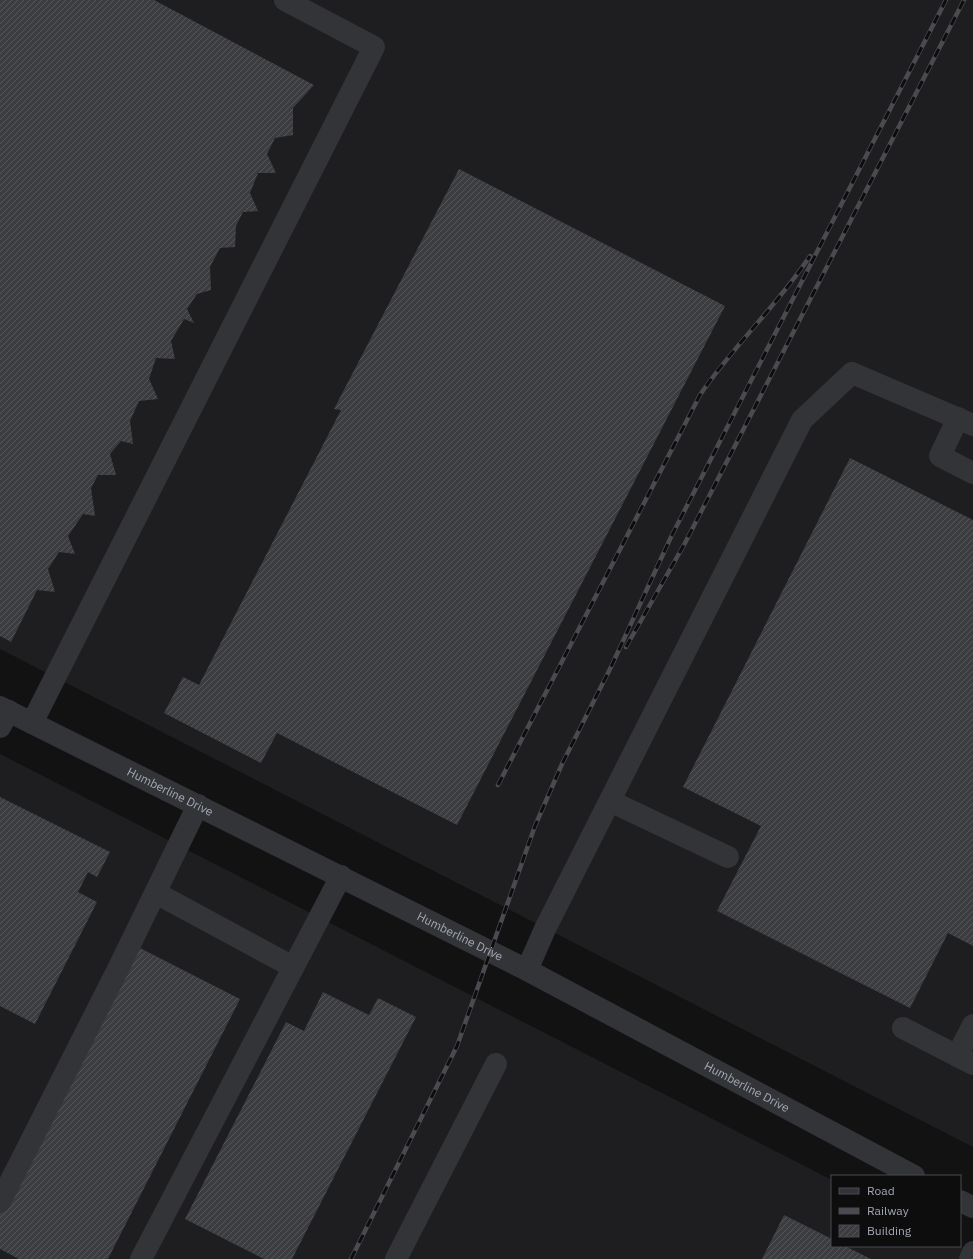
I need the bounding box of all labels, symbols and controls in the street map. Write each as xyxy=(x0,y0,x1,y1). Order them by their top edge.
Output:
street label: Humberline Drive xyxy=(125,764,216,819)
street label: Humberline Drive xyxy=(415,908,506,964)
street label: Humberline Drive xyxy=(702,1058,793,1116)
legend xyxy=(831,1175,961,1247)
text: Road xyxy=(867,1183,895,1198)
text: Railway xyxy=(867,1203,909,1218)
text: Building xyxy=(867,1223,912,1238)

